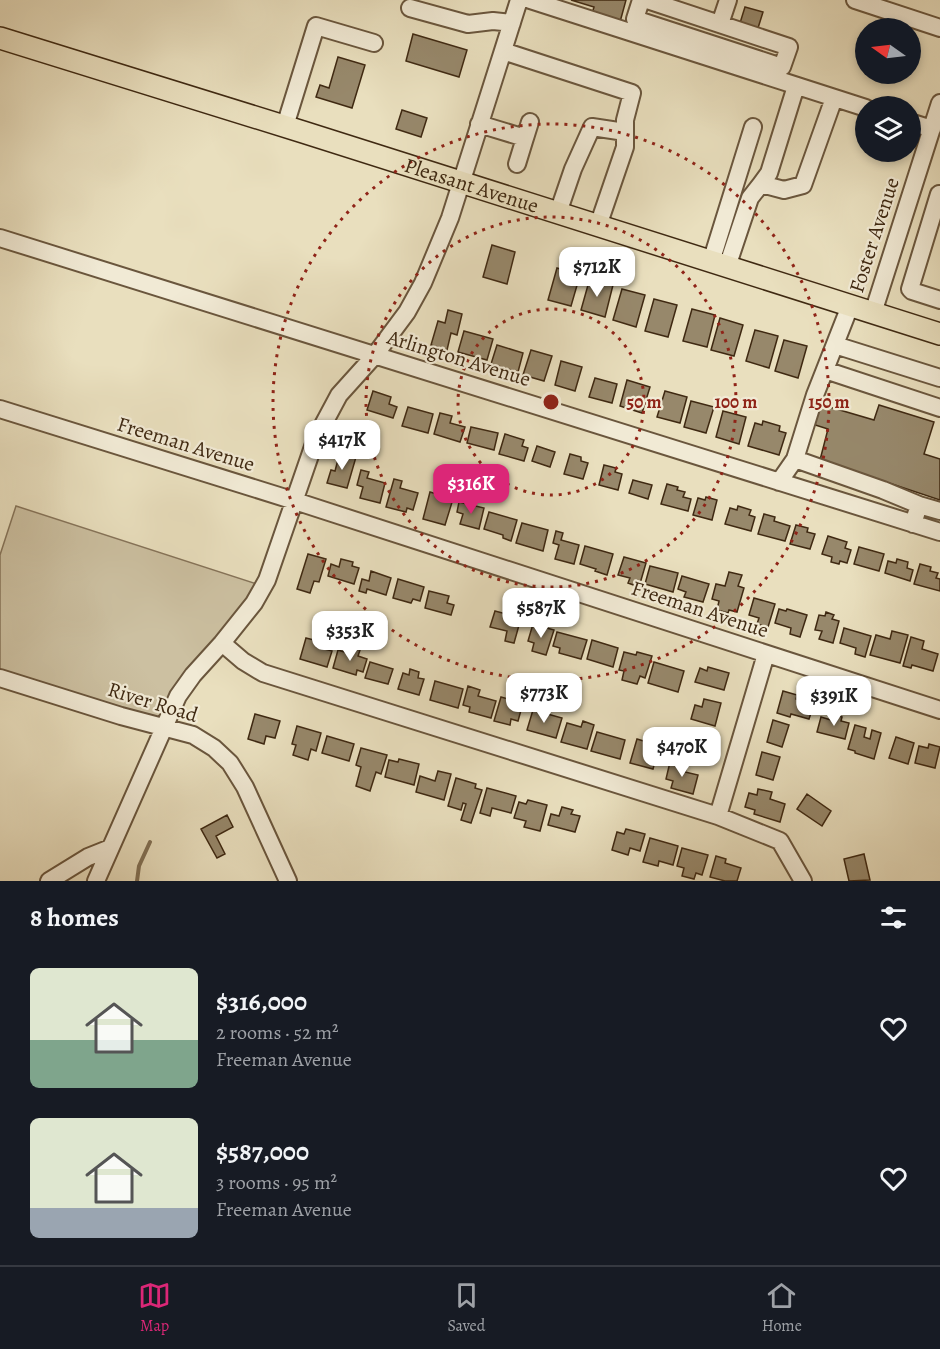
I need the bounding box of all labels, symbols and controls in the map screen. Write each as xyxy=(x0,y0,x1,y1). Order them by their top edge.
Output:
north arrow xyxy=(855,18,921,84)
map controls xyxy=(855,18,921,162)
button: layers xyxy=(855,96,921,162)
street label: Pleasant Avenue xyxy=(401,151,542,220)
street label: Foster Avenue xyxy=(842,174,906,296)
pin: $712K xyxy=(555,247,639,298)
text: $712K xyxy=(573,253,621,280)
street label: Arlington Avenue xyxy=(383,323,534,393)
text: 50 m xyxy=(627,390,661,414)
text: 100 m xyxy=(715,390,757,414)
text: 150 m xyxy=(808,390,850,414)
centre of rings xyxy=(541,392,561,412)
street label: Freeman Avenue xyxy=(114,410,258,478)
pin: $417K xyxy=(300,420,384,471)
text: $417K xyxy=(318,426,366,453)
pin: $316K xyxy=(429,464,513,515)
text: $316K xyxy=(447,470,495,497)
street label: Freeman Avenue xyxy=(628,574,772,644)
pin: $587K xyxy=(499,588,583,639)
text: $587K xyxy=(516,594,566,621)
pin: $353K xyxy=(308,611,392,662)
text: $353K xyxy=(326,617,374,644)
pin: $773K xyxy=(502,673,586,724)
street label: River Road xyxy=(104,675,202,729)
pin: $391K xyxy=(792,676,876,727)
text: $773K xyxy=(520,679,568,706)
text: $391K xyxy=(810,682,858,709)
pin: $470K xyxy=(640,727,724,778)
text: $470K xyxy=(657,733,707,760)
text: 8 homes xyxy=(30,900,119,935)
icon: filters xyxy=(877,901,910,934)
text: $316,000 xyxy=(216,984,307,1019)
icon: home xyxy=(78,992,150,1064)
icon: heart xyxy=(877,1012,910,1045)
text: 2 rooms · 52 m² xyxy=(216,1019,339,1046)
text: Freeman Avenue xyxy=(216,1046,352,1073)
text: $587,000 xyxy=(216,1134,309,1169)
icon: home xyxy=(78,1142,150,1214)
icon: heart xyxy=(877,1162,910,1195)
text: 3 rooms · 95 m² xyxy=(216,1169,337,1196)
text: Freeman Avenue xyxy=(216,1196,352,1223)
tab: Map xyxy=(138,1279,171,1337)
tab: Saved xyxy=(447,1279,485,1337)
tab: Home xyxy=(762,1279,802,1337)

